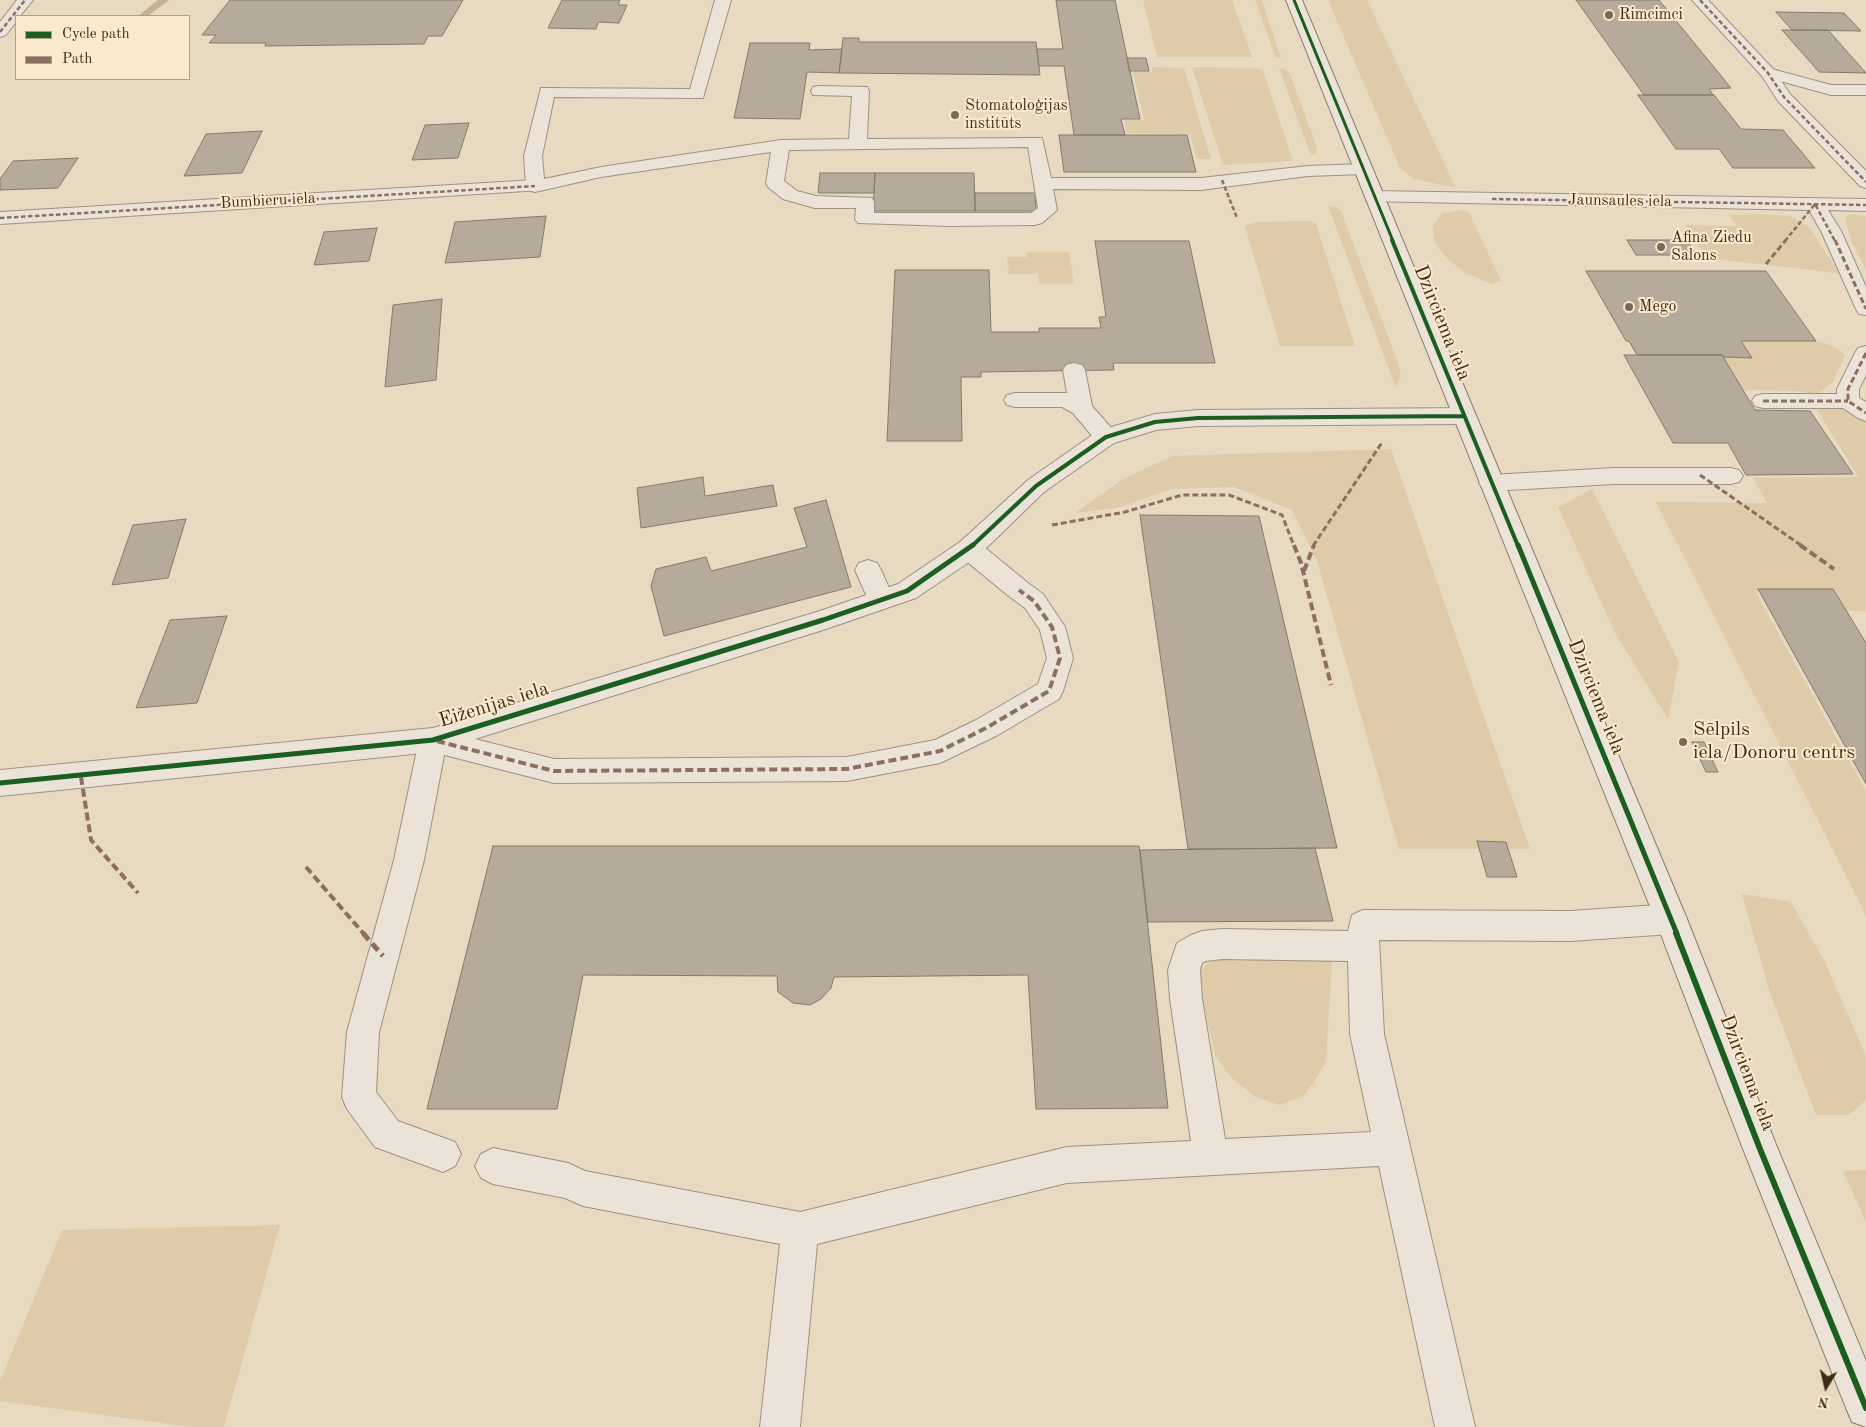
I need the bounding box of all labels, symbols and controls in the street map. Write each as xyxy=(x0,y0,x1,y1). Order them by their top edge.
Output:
place label: Rimcimci xyxy=(1619,5,1683,25)
marker: Rimcimci xyxy=(1603,9,1615,21)
legend xyxy=(15,15,190,80)
text: Cycle path xyxy=(62,27,130,42)
text: Path xyxy=(62,52,92,67)
place label: Stomatoloģijas institūts xyxy=(965,96,1068,134)
marker: Stomatoloģijas institūts xyxy=(949,109,961,121)
street label: Bumbieru iela xyxy=(220,189,316,213)
street label: Jaunsaules iela xyxy=(1568,190,1672,212)
place label: Afina Ziedu Salons xyxy=(1671,228,1752,266)
marker: Afina Ziedu Salons xyxy=(1655,241,1667,253)
street label: Dzirciema iela xyxy=(1408,262,1476,384)
place label: Mego xyxy=(1639,297,1676,317)
marker: Mego xyxy=(1623,301,1635,313)
street label: Dzirciema iela xyxy=(1562,636,1630,758)
street label: Eiženijas iela xyxy=(436,677,552,733)
place label: Sēlpils iela/Donoru centrs xyxy=(1693,718,1855,765)
marker: Sēlpils iela/Donoru centrs xyxy=(1677,736,1689,748)
street label: Dzirciema iela xyxy=(1714,1011,1780,1135)
north arrow xyxy=(1801,1362,1851,1412)
text: N xyxy=(1817,1394,1830,1410)

